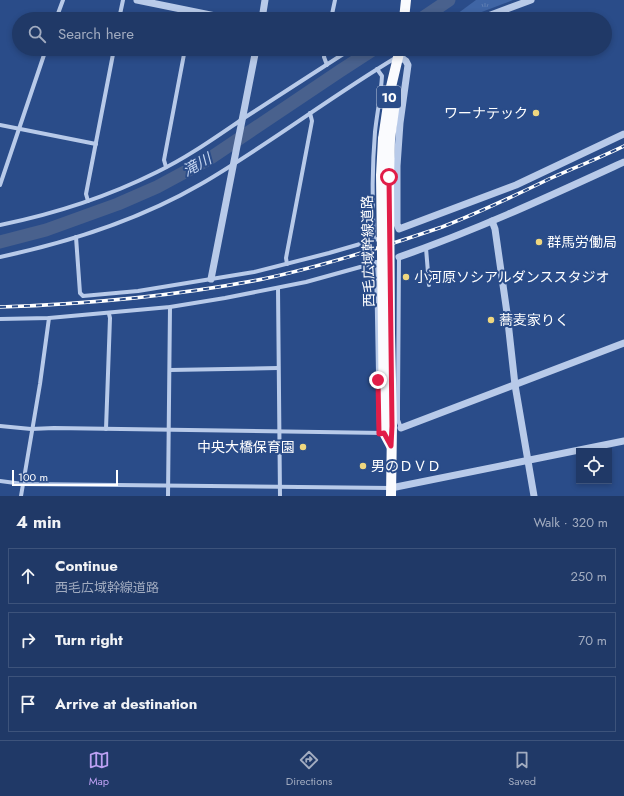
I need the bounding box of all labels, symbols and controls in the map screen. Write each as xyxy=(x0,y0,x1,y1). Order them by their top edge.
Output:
search box xyxy=(12,12,612,56)
icon: search xyxy=(26,23,48,45)
text: Search here xyxy=(58,23,134,45)
road number: 10 xyxy=(377,86,401,108)
place label: ワーナテック xyxy=(444,103,528,123)
marker: ワーナテック xyxy=(531,108,541,118)
water label: 滝川 xyxy=(179,147,217,182)
route start xyxy=(380,168,398,186)
street label: 西毛広域幹線道路 xyxy=(357,195,379,307)
place label: 群馬労働局 xyxy=(547,232,617,252)
marker: 群馬労働局 xyxy=(534,237,544,247)
place label: 小河原ソシアルダンススタジオ xyxy=(414,267,610,287)
marker: 小河原ソシアルダンススタジオ xyxy=(401,272,411,282)
place label: 蕎麦家りく xyxy=(499,310,569,330)
marker: 蕎麦家りく xyxy=(486,315,496,325)
route end xyxy=(369,371,387,389)
place label: 中央大橋保育園 xyxy=(197,437,295,457)
marker: 中央大橋保育園 xyxy=(298,442,308,452)
map controls xyxy=(576,448,612,484)
button: locate xyxy=(576,448,612,484)
place label: 男のＤＶＤ xyxy=(371,456,441,476)
marker: 男のＤＶＤ xyxy=(358,461,368,471)
scale bar xyxy=(12,468,118,487)
text: 100 m xyxy=(18,469,48,485)
text: 4 min xyxy=(16,510,61,534)
text: Walk · 320 m xyxy=(533,513,608,532)
text: Continue xyxy=(55,555,118,577)
icon: ahead xyxy=(17,565,39,587)
text: 250 m xyxy=(570,567,607,586)
text: 西毛広域幹線道路 xyxy=(55,578,159,597)
icon: right xyxy=(17,629,39,651)
text: Turn right xyxy=(55,629,123,651)
text: 70 m xyxy=(578,631,607,650)
icon: arrive xyxy=(17,693,39,715)
text: Arrive at destination xyxy=(55,693,197,715)
tab: Map xyxy=(88,749,110,789)
tab: Directions xyxy=(286,749,332,789)
tab: Saved xyxy=(508,749,536,789)

